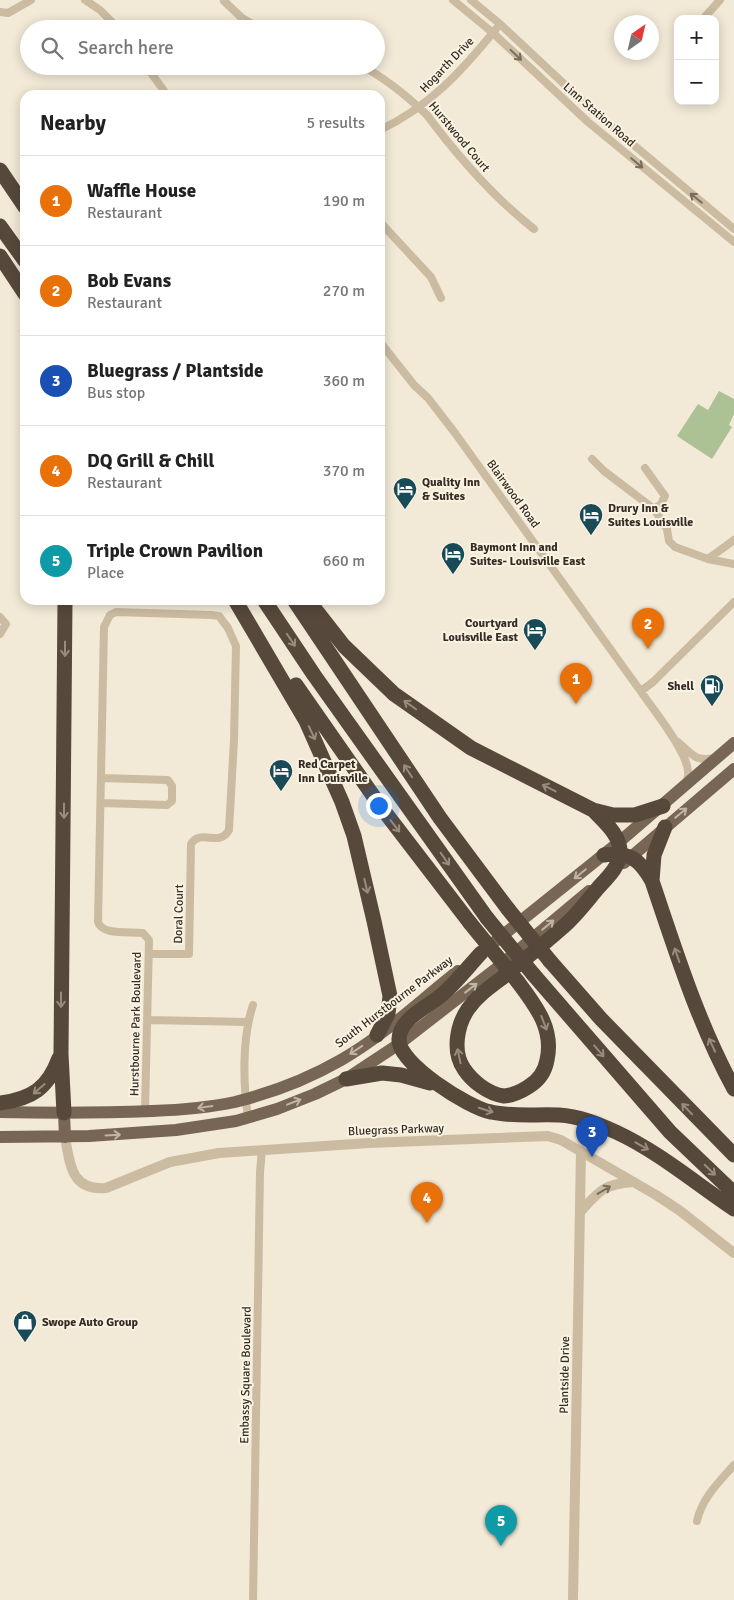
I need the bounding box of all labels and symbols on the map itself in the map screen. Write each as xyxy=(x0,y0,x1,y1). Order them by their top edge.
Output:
north arrow xyxy=(614,15,659,60)
street label: Hogarth Drive xyxy=(417,34,477,96)
one-way arrow xyxy=(510,49,522,61)
street label: Linn Station Road xyxy=(560,80,638,150)
street label: Hurstwood Court xyxy=(425,99,493,175)
one-way arrow xyxy=(630,157,643,168)
one-way arrow xyxy=(690,193,703,204)
street label: Blairwood Road xyxy=(483,457,543,531)
place label: Quality Inn & Suites xyxy=(422,475,480,504)
hotel icon: Quality Inn & Suites xyxy=(392,476,418,510)
place label: Drury Inn & Suites Louisville xyxy=(608,501,693,530)
hotel icon: Drury Inn & Suites Louisville xyxy=(578,502,604,536)
place label: Baymont Inn and Suites- Louisville East xyxy=(470,540,586,569)
hotel icon: Baymont Inn and Suites- Louisville East xyxy=(440,541,466,575)
pin: 2 xyxy=(632,608,664,649)
place label: Courtyard Louisville East xyxy=(442,616,519,645)
hotel icon: Courtyard Louisville East xyxy=(522,617,548,651)
one-way arrow xyxy=(286,633,296,647)
one-way arrow xyxy=(60,640,70,656)
pin: 1 xyxy=(560,663,592,704)
fuel station icon: Shell xyxy=(699,673,725,707)
place label: Shell xyxy=(667,679,694,694)
one-way arrow xyxy=(403,700,417,710)
one-way arrow xyxy=(307,725,317,740)
place label: Red Carpet Inn Louisville xyxy=(298,757,368,786)
hotel icon: Red Carpet Inn Louisville xyxy=(268,758,294,792)
one-way arrow xyxy=(403,764,413,778)
one-way arrow xyxy=(542,783,557,792)
your location xyxy=(366,793,392,819)
one-way arrow xyxy=(59,802,69,819)
one-way arrow xyxy=(674,808,687,819)
one-way arrow xyxy=(390,819,400,833)
one-way arrow xyxy=(440,852,450,866)
one-way arrow xyxy=(574,868,587,879)
one-way arrow xyxy=(362,877,371,893)
street label: Doral Court xyxy=(171,884,187,944)
one-way arrow xyxy=(541,920,554,931)
one-way arrow xyxy=(672,948,681,963)
street label: Hurstbourne Park Boulevard xyxy=(127,952,145,1096)
street label: South Hurstbourne Parkway xyxy=(332,953,456,1051)
one-way arrow xyxy=(465,982,478,993)
one-way arrow xyxy=(56,992,66,1008)
one-way arrow xyxy=(540,1015,549,1030)
one-way arrow xyxy=(707,1038,717,1053)
one-way arrow xyxy=(593,1044,604,1057)
one-way arrow xyxy=(349,1045,363,1055)
one-way arrow xyxy=(454,1048,463,1064)
one-way arrow xyxy=(32,1083,45,1095)
one-way arrow xyxy=(286,1097,302,1106)
one-way arrow xyxy=(198,1102,214,1112)
one-way arrow xyxy=(681,1102,693,1115)
one-way arrow xyxy=(478,1106,493,1115)
pin: 3 xyxy=(576,1116,608,1157)
street label: Bluegrass Parkway xyxy=(348,1121,445,1139)
one-way arrow xyxy=(105,1130,121,1140)
one-way arrow xyxy=(634,1141,649,1151)
one-way arrow xyxy=(703,1164,716,1176)
pin: 4 xyxy=(411,1182,443,1223)
one-way arrow xyxy=(596,1184,610,1194)
street label: Embassy Square Boulevard xyxy=(237,1306,255,1444)
shop icon: Swope Auto Group xyxy=(12,1309,38,1343)
place label: Swope Auto Group xyxy=(42,1315,139,1330)
street label: Plantside Drive xyxy=(557,1336,573,1414)
pin: 5 xyxy=(485,1505,517,1546)

